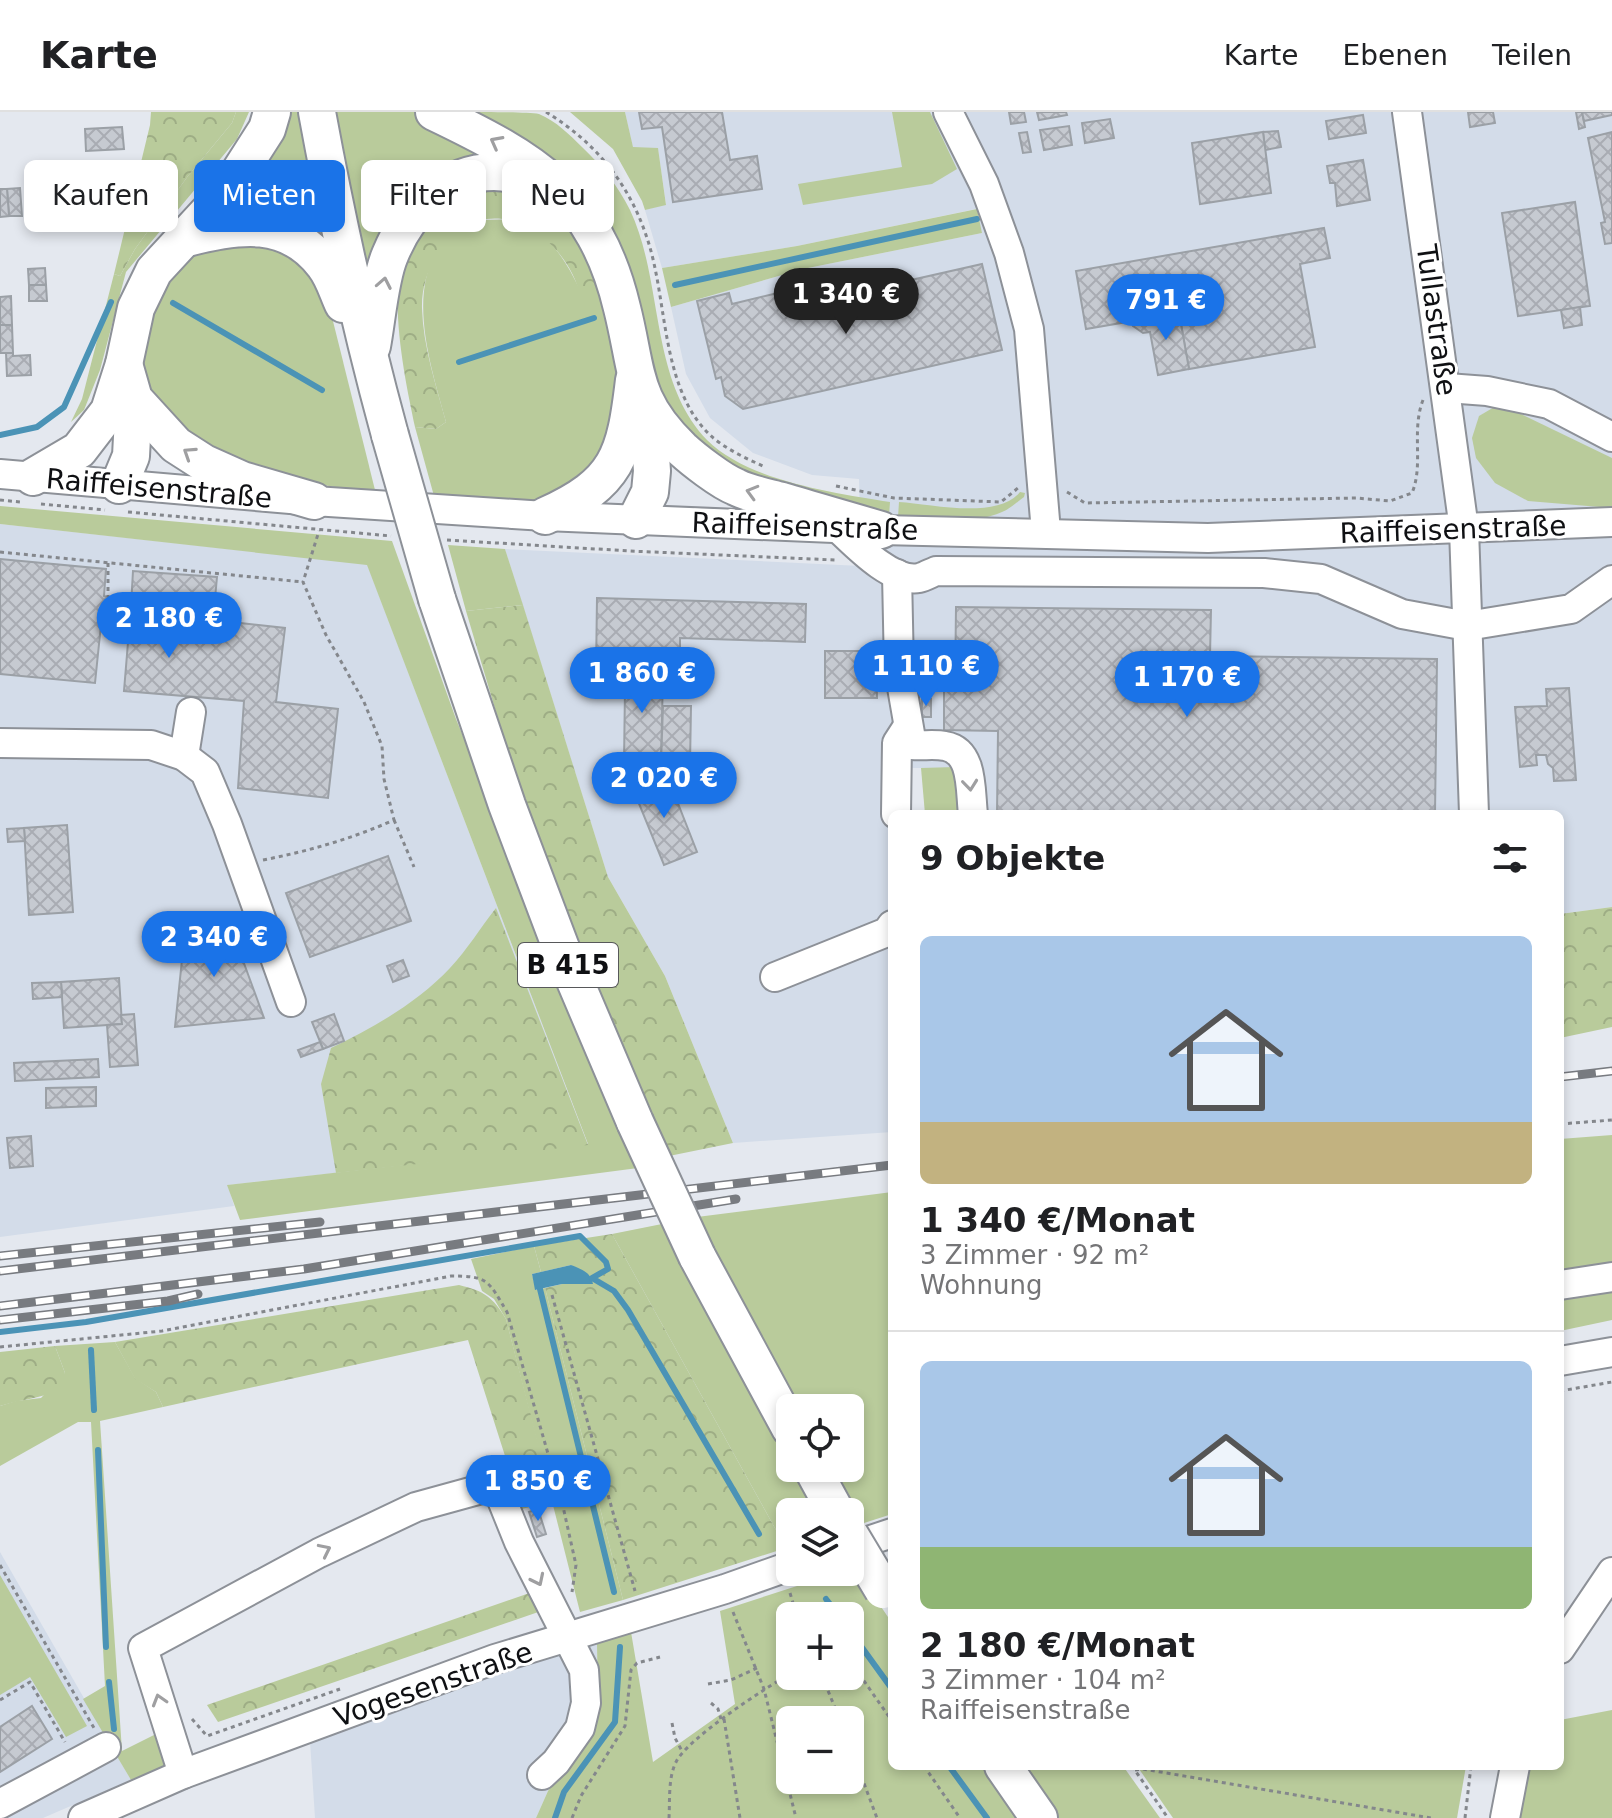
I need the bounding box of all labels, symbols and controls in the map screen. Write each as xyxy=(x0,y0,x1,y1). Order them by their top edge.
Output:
text: Karte xyxy=(40,33,158,77)
text: Karte xyxy=(1224,39,1298,72)
text: Ebenen xyxy=(1342,39,1448,72)
text: Teilen xyxy=(1492,39,1572,72)
one-way arrow xyxy=(490,137,504,152)
chip: Kaufen xyxy=(24,160,178,232)
chip: Mieten xyxy=(194,160,345,232)
chip: Filter xyxy=(361,160,486,232)
chip: Neu xyxy=(502,160,614,232)
street label: Tullastraße xyxy=(1409,241,1463,398)
pin: 1 340 € xyxy=(772,268,920,336)
pin: 791 € xyxy=(1110,274,1222,342)
one-way arrow xyxy=(375,277,392,290)
text: 1 340 € xyxy=(792,279,900,309)
text: 791 € xyxy=(1125,285,1207,315)
one-way arrow xyxy=(184,448,198,463)
street label: Raiffeisenstraße xyxy=(45,462,273,515)
one-way arrow xyxy=(746,485,760,501)
street label: Raiffeisenstraße xyxy=(691,506,919,547)
street label: Raiffeisenstraße xyxy=(1339,509,1567,550)
pin: 2 180 € xyxy=(95,592,243,660)
text: 2 180 € xyxy=(115,603,223,633)
pin: 1 110 € xyxy=(852,640,1000,708)
pin: 1 860 € xyxy=(568,647,716,715)
text: 1 110 € xyxy=(872,651,980,681)
pin: 1 170 € xyxy=(1113,651,1261,719)
text: 1 860 € xyxy=(588,658,696,688)
text: 1 170 € xyxy=(1133,662,1241,692)
pin: 2 020 € xyxy=(590,752,738,820)
text: 2 020 € xyxy=(610,763,718,793)
one-way arrow xyxy=(961,779,978,792)
icon: filters xyxy=(1488,836,1532,880)
text: 9 Objekte xyxy=(920,838,1105,878)
pin: 2 340 € xyxy=(140,911,288,979)
text: 2 340 € xyxy=(160,922,268,952)
road number: B 415 xyxy=(518,943,618,987)
icon: home xyxy=(1154,988,1298,1132)
text: 1 340 €/Monat xyxy=(920,1200,1195,1240)
text: 3 Zimmer · 92 m² xyxy=(920,1240,1149,1270)
text: Wohnung xyxy=(920,1270,1043,1300)
map controls xyxy=(776,1394,864,1794)
button: locate xyxy=(776,1394,864,1482)
icon: home xyxy=(1154,1413,1298,1557)
pin: 1 850 € xyxy=(464,1455,612,1523)
text: 1 850 € xyxy=(484,1466,592,1496)
button: layers xyxy=(776,1498,864,1586)
one-way arrow xyxy=(316,1545,331,1560)
one-way arrow xyxy=(529,1572,544,1587)
button: + xyxy=(776,1602,864,1690)
text: 2 180 €/Monat xyxy=(920,1625,1195,1665)
street label: Vogesenstraße xyxy=(330,1635,537,1734)
text: 3 Zimmer · 104 m² xyxy=(920,1665,1166,1695)
one-way arrow xyxy=(152,1693,168,1707)
text: Raiffeisenstraße xyxy=(920,1695,1131,1725)
button: − xyxy=(776,1706,864,1794)

